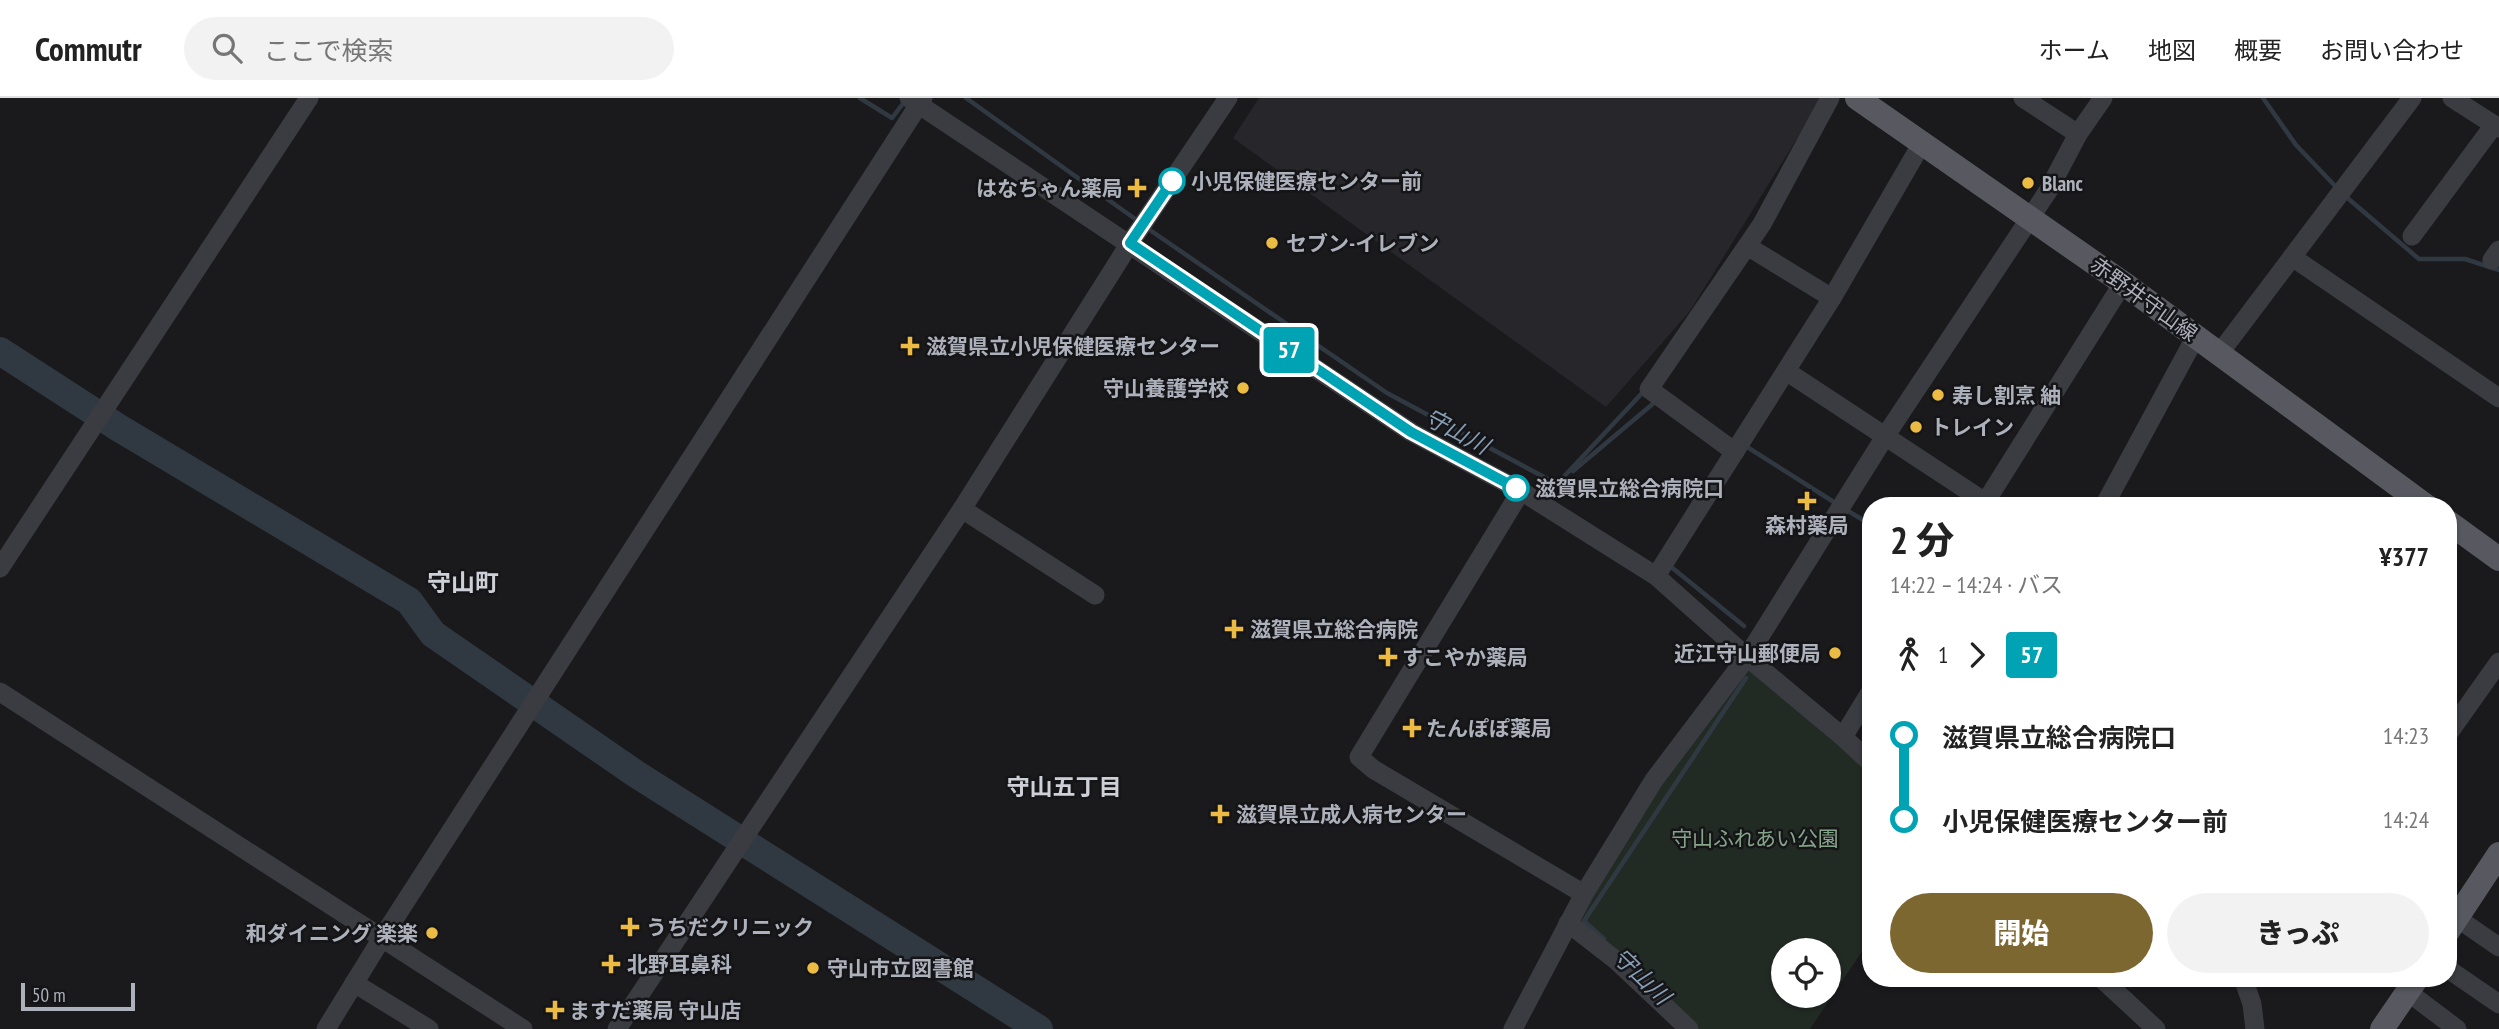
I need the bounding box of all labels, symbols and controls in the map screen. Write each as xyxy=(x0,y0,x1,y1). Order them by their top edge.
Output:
search box xyxy=(184,17,674,80)
text: Commutr xyxy=(35,27,142,70)
icon: search xyxy=(208,29,246,67)
text: ここで検索 xyxy=(264,34,394,67)
text: ホーム xyxy=(2039,35,2110,66)
text: 地図 xyxy=(2148,35,2196,66)
text: 概要 xyxy=(2234,35,2282,66)
text: お問い合わせ xyxy=(2320,35,2464,66)
marker: 小児保健医療センター前 xyxy=(1159,168,1185,194)
place label: 小児保健医療センター前 xyxy=(1191,168,1422,195)
place label: Blanc xyxy=(2042,170,2083,197)
place label: はなちゃん薬局 xyxy=(976,175,1123,202)
marker: Blanc xyxy=(2020,175,2036,191)
marker: はなちゃん薬局 xyxy=(1129,180,1145,196)
place label: セブン-イレブン xyxy=(1286,230,1439,257)
marker: セブン-イレブン xyxy=(1264,235,1280,251)
street label: 赤野井守山線 xyxy=(2085,251,2203,347)
line badge: 57 xyxy=(1258,327,1320,373)
place label: 滋賀県立小児保健医療センター xyxy=(926,333,1220,360)
text: 57 xyxy=(1278,334,1300,365)
marker: 滋賀県立小児保健医療センター xyxy=(900,336,920,356)
place label: 守山養護学校 xyxy=(1103,375,1229,402)
marker: 守山養護学校 xyxy=(1235,380,1251,396)
place label: 寿し割烹 紬 xyxy=(1952,382,2061,409)
marker: 寿し割烹 紬 xyxy=(1930,387,1946,403)
water label: 守山川 xyxy=(1420,402,1497,461)
place label: トレイン xyxy=(1930,414,2014,441)
marker: トレイン xyxy=(1908,419,1924,435)
marker: 滋賀県立総合病院口 xyxy=(1503,475,1529,501)
place label: 滋賀県立総合病院口 xyxy=(1535,475,1724,502)
marker: 森村薬局 xyxy=(1799,493,1815,509)
place label: 森村薬局 xyxy=(1765,512,1849,539)
text: 2 分 xyxy=(1890,515,1954,564)
text: ¥377 xyxy=(2379,540,2429,573)
district label: 守山町 xyxy=(427,567,499,598)
text: 14:22 – 14:24 · バス xyxy=(1890,570,2063,599)
place label: 滋賀県立総合病院 xyxy=(1250,616,1418,643)
marker: 滋賀県立総合病院 xyxy=(1224,619,1244,639)
icon: walk xyxy=(1890,636,1928,674)
icon: forward xyxy=(1958,636,1996,674)
text: 57 xyxy=(2020,639,2043,670)
place label: 近江守山郵便局 xyxy=(1674,640,1821,667)
text: 1 xyxy=(1938,640,1948,669)
place label: すこやか薬局 xyxy=(1402,644,1528,671)
marker: 近江守山郵便局 xyxy=(1827,645,1843,661)
marker: すこやか薬局 xyxy=(1380,649,1396,665)
place label: たんぽぽ薬局 xyxy=(1426,715,1552,742)
marker: たんぽぽ薬局 xyxy=(1404,720,1420,736)
text: 滋賀県立総合病院口 xyxy=(1942,721,2176,754)
text: 14:23 xyxy=(2383,721,2429,750)
district label: 守山五丁目 xyxy=(1007,772,1122,801)
place label: 滋賀県立成人病センター xyxy=(1236,801,1467,828)
marker: 滋賀県立成人病センター xyxy=(1210,804,1230,824)
text: 小児保健医療センター前 xyxy=(1942,805,2228,838)
text: 14:24 xyxy=(2383,805,2429,834)
park label: 守山ふれあい公園 xyxy=(1671,825,1839,852)
button: 開始 xyxy=(1890,893,2153,973)
button: きっぷ xyxy=(2167,893,2429,973)
place label: うちだクリニック xyxy=(646,914,814,941)
marker: うちだクリニック xyxy=(620,917,640,937)
place label: 和ダイニング 楽楽 xyxy=(246,920,418,947)
marker: 和ダイニング 楽楽 xyxy=(424,925,440,941)
map controls xyxy=(1771,938,1841,1008)
button: locate xyxy=(1771,938,1841,1008)
water label: 守山川 xyxy=(1607,942,1679,1012)
place label: 北野耳鼻科 xyxy=(627,951,732,978)
marker: 北野耳鼻科 xyxy=(601,954,621,974)
place label: 守山市立図書館 xyxy=(827,955,974,982)
marker: 守山市立図書館 xyxy=(805,960,821,976)
scale bar xyxy=(21,980,135,1012)
text: 50 m xyxy=(32,983,66,1007)
place label: ますだ薬局 守山店 xyxy=(569,997,741,1024)
marker: ますだ薬局 守山店 xyxy=(547,1002,563,1018)

